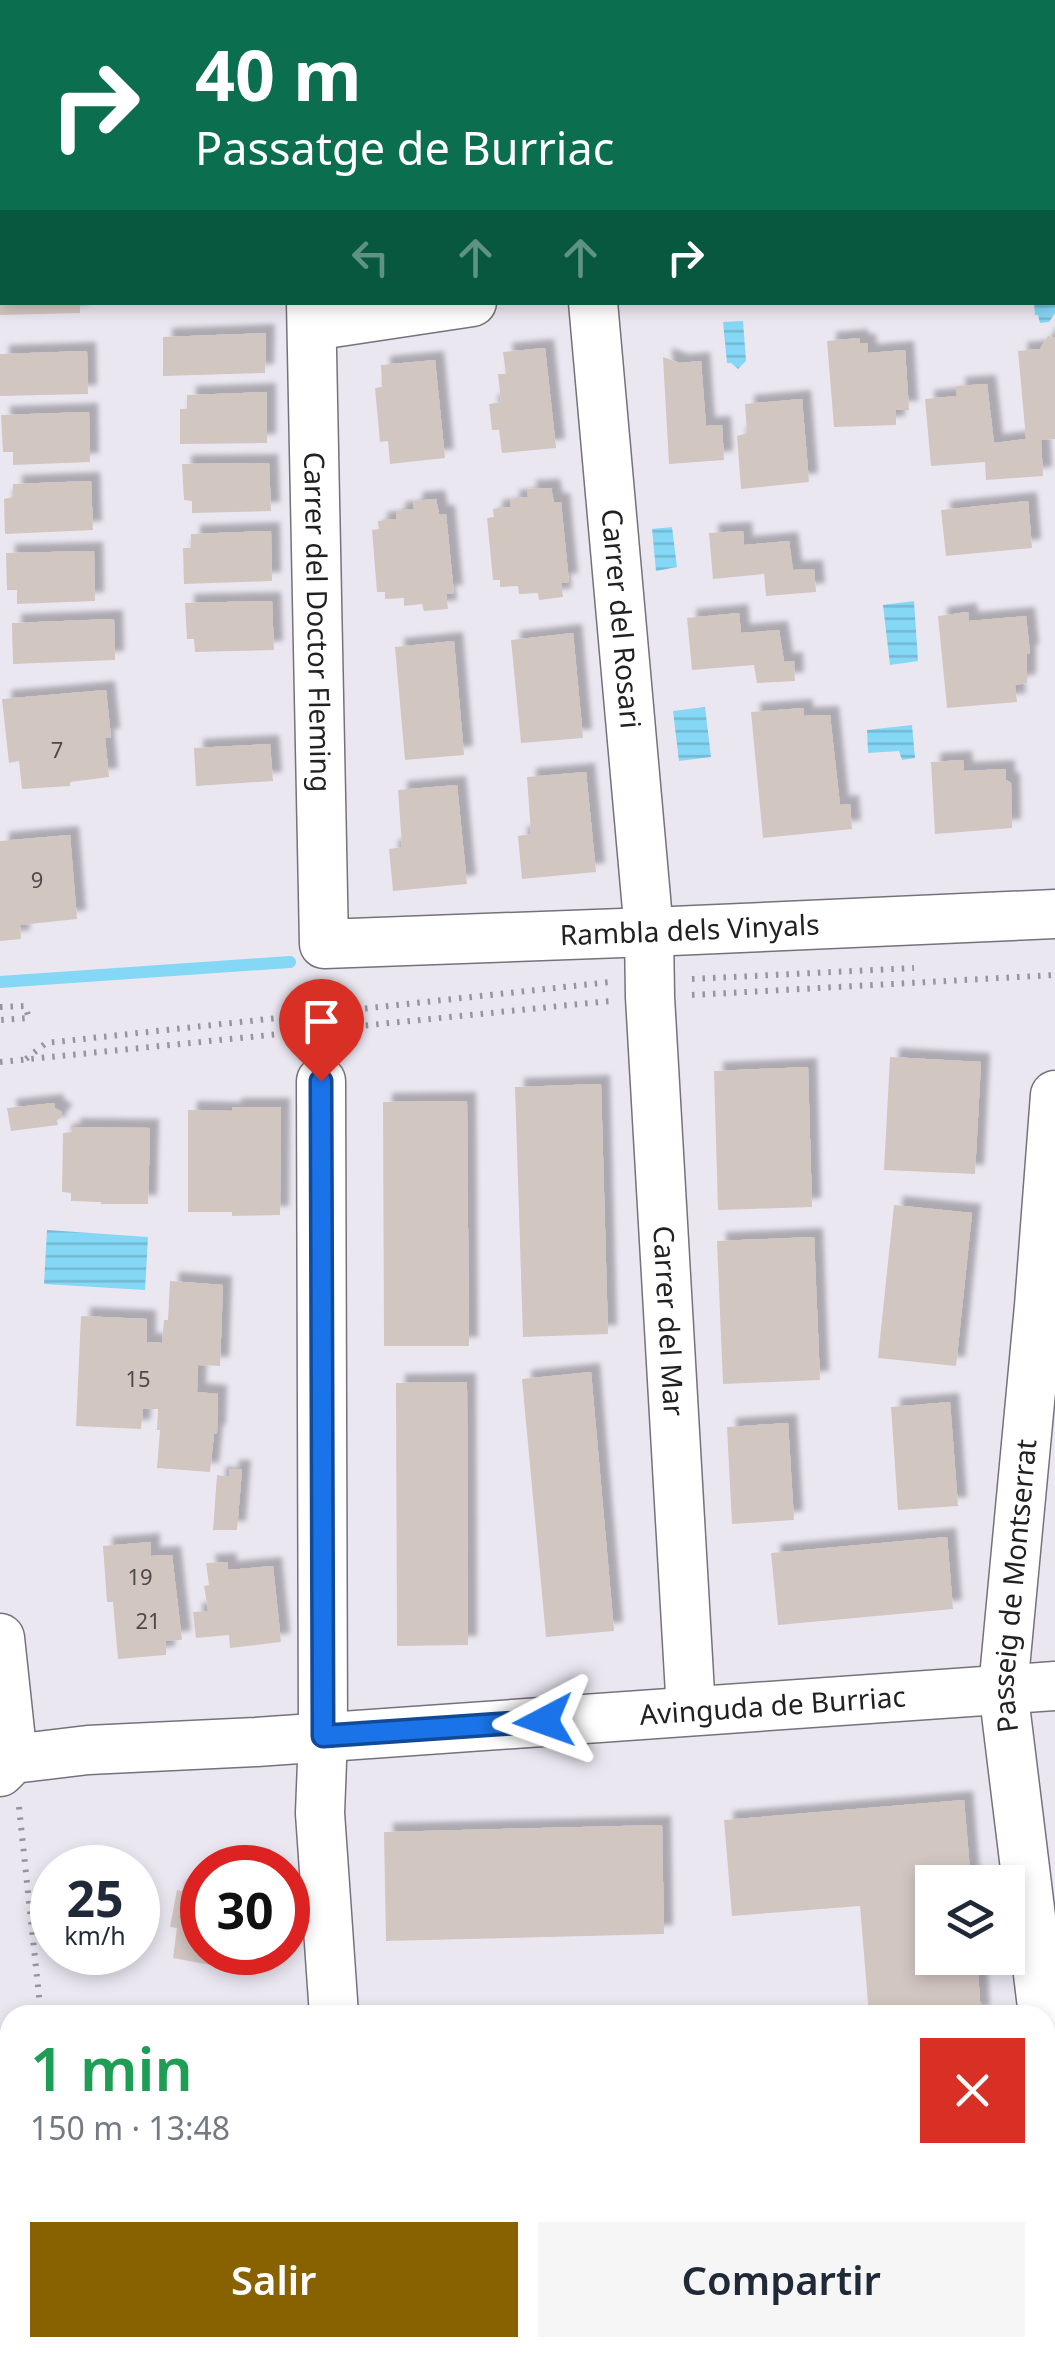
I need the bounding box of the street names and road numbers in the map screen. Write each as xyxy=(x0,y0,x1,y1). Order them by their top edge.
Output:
street label: Carrer del Doctor Fleming xyxy=(296,451,341,793)
street label: Carrer del Rosari xyxy=(593,507,651,730)
street label: Rambla dels Vinyals xyxy=(559,904,820,953)
street label: Carrer del Mar xyxy=(645,1225,694,1418)
street label: Passeig de Montserrat xyxy=(983,1437,1044,1735)
street label: Avinguda de Burriac xyxy=(638,1677,907,1733)

